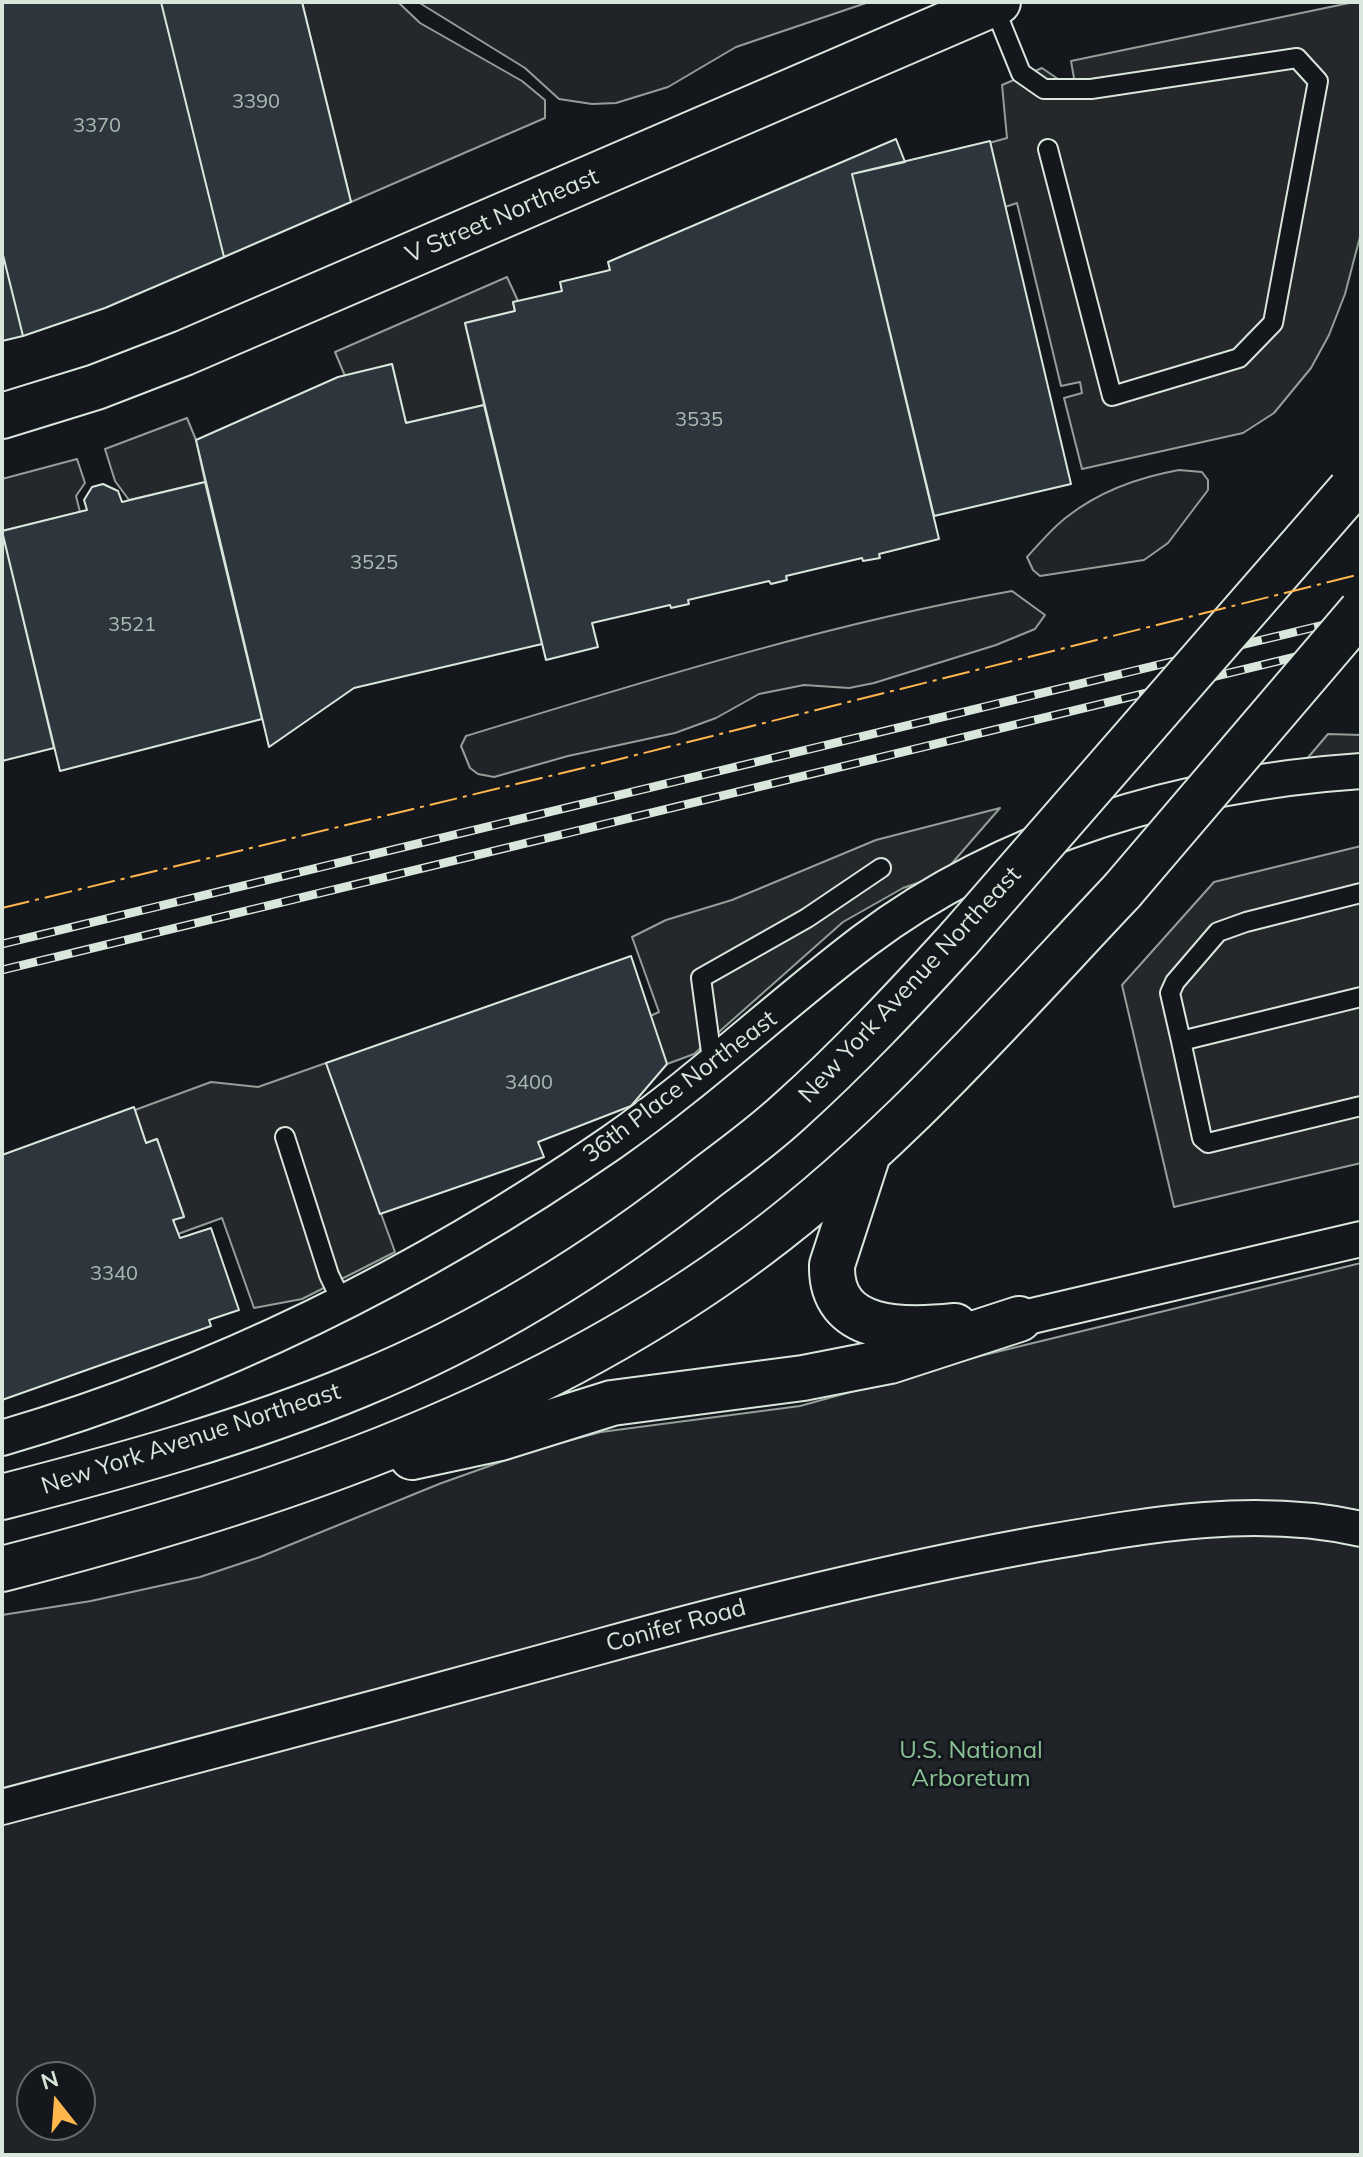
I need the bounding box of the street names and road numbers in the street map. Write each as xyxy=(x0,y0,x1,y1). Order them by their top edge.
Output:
street label: V Street Northeast xyxy=(401,162,603,270)
street label: New York Avenue Northeast xyxy=(793,861,1027,1109)
street label: 36th Place Northeast xyxy=(577,1005,783,1169)
street label: New York Avenue Northeast xyxy=(38,1377,344,1501)
street label: Conifer Road xyxy=(603,1593,749,1659)

